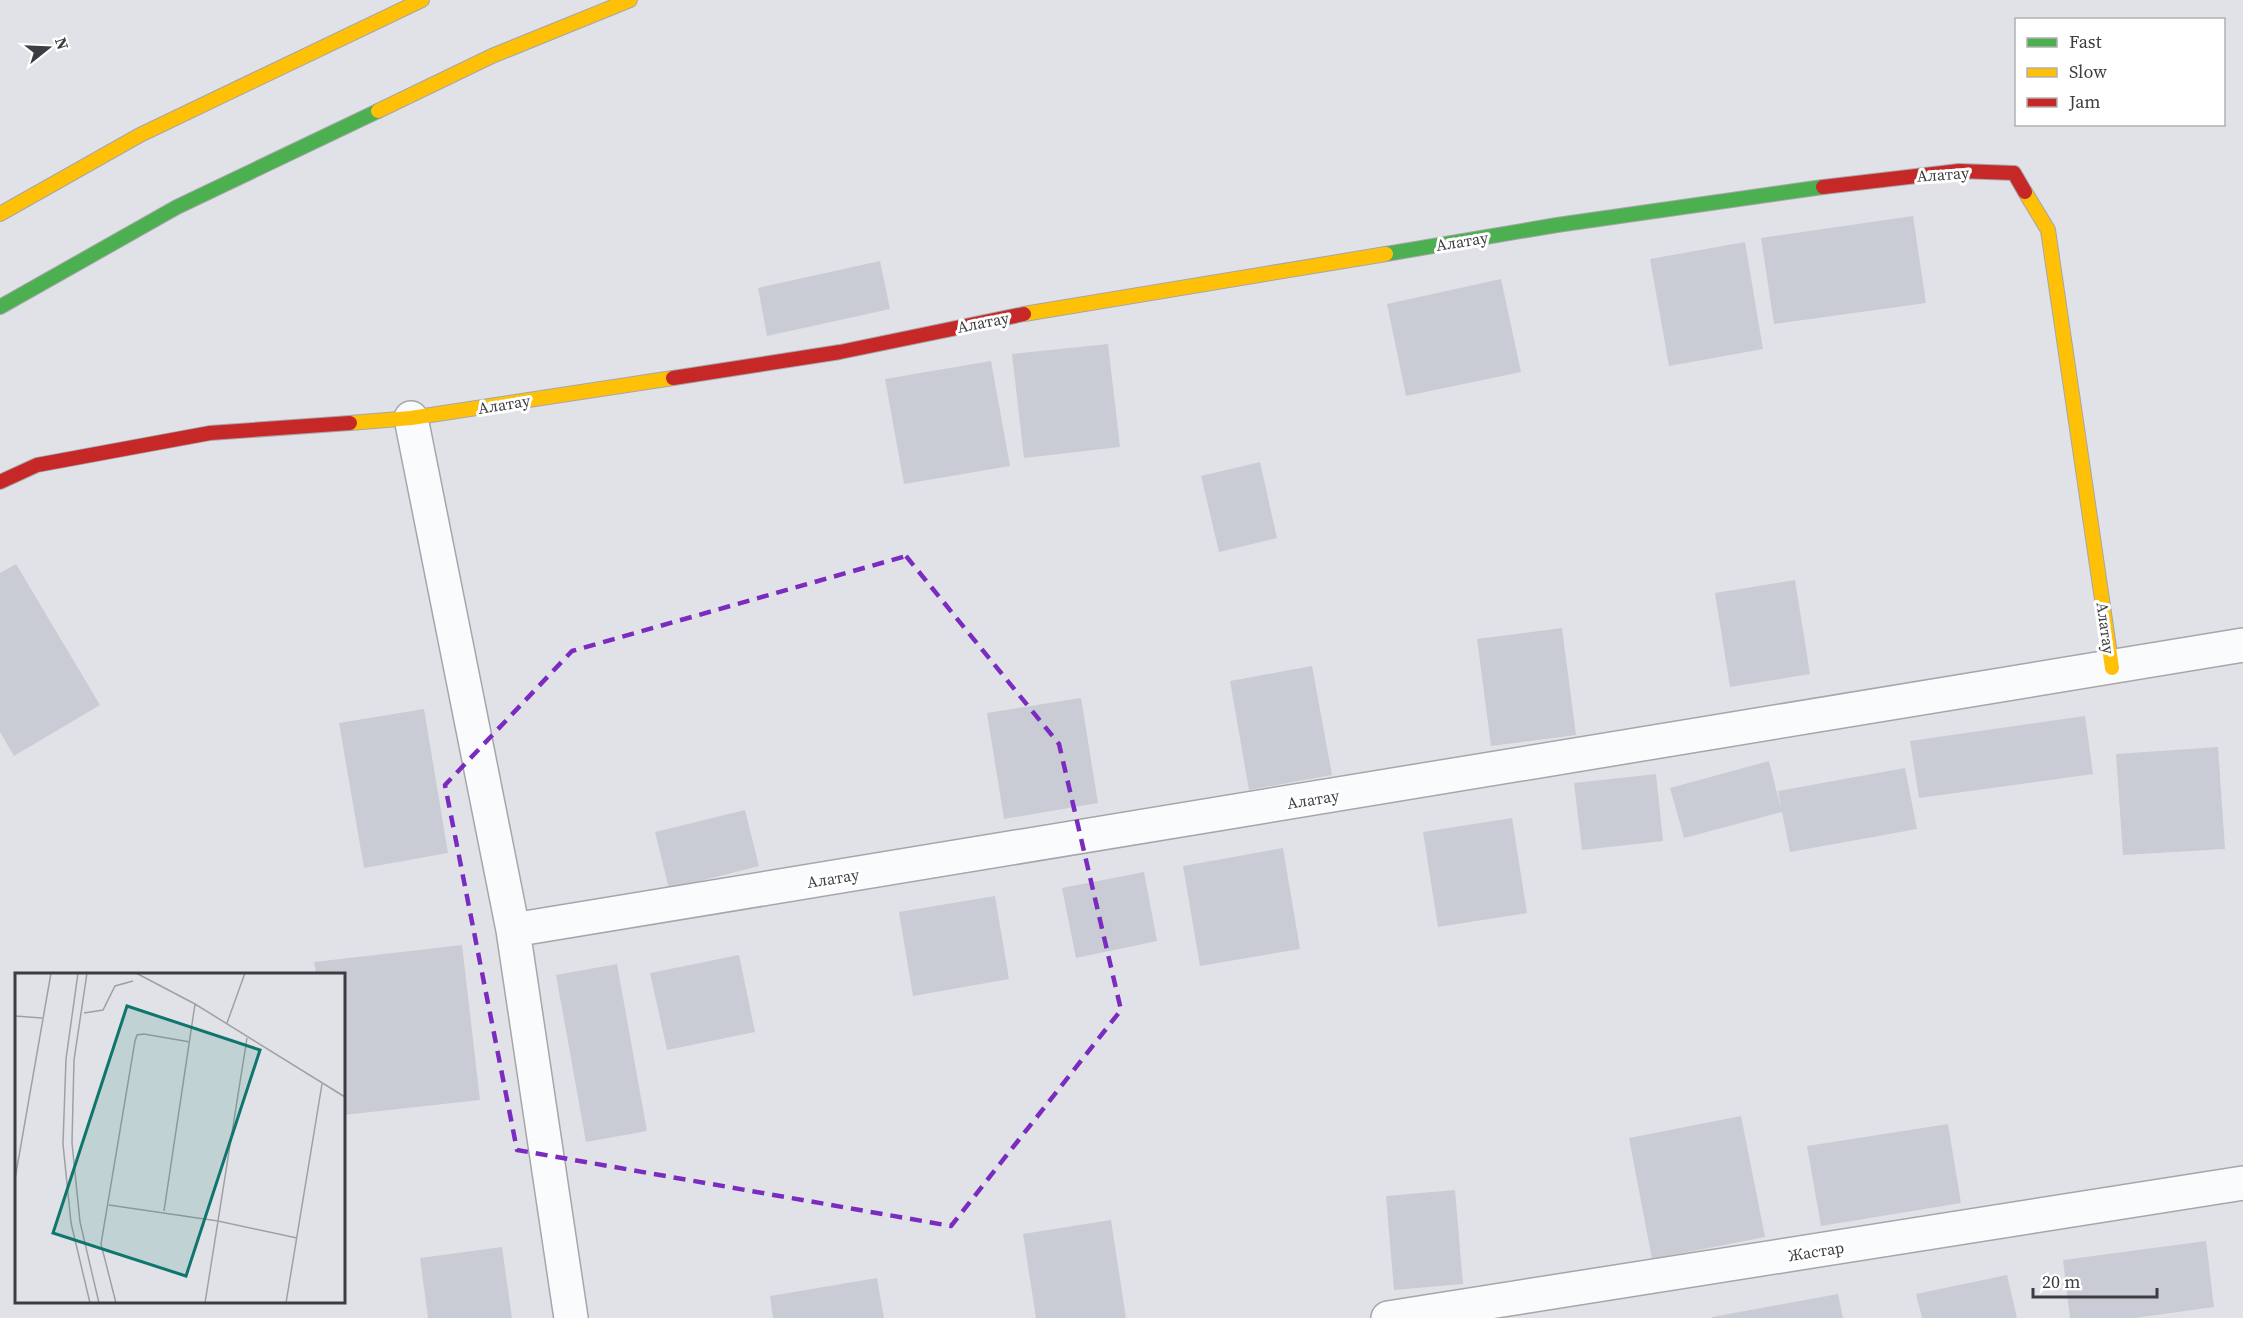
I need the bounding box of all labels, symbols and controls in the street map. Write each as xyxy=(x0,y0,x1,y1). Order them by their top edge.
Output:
north arrow xyxy=(18,18,78,78)
legend xyxy=(2015,18,2225,126)
text: Fast xyxy=(2069,29,2102,54)
text: N xyxy=(50,34,75,53)
text: Slow xyxy=(2069,59,2107,84)
text: Jam xyxy=(2068,89,2101,114)
street label: Алатау xyxy=(1916,161,1971,187)
street label: Алатау xyxy=(1434,226,1490,256)
street label: Алатау xyxy=(955,306,1012,338)
street label: Алатау xyxy=(476,389,532,419)
street label: Алатау xyxy=(2091,601,2121,656)
street label: Алатау xyxy=(1285,784,1341,814)
street label: Алатау xyxy=(805,863,861,893)
inset map xyxy=(15,973,345,1303)
street label: Жастар xyxy=(1787,1236,1845,1266)
scale bar xyxy=(2033,1261,2158,1299)
text: 20 m xyxy=(2042,1269,2080,1294)

